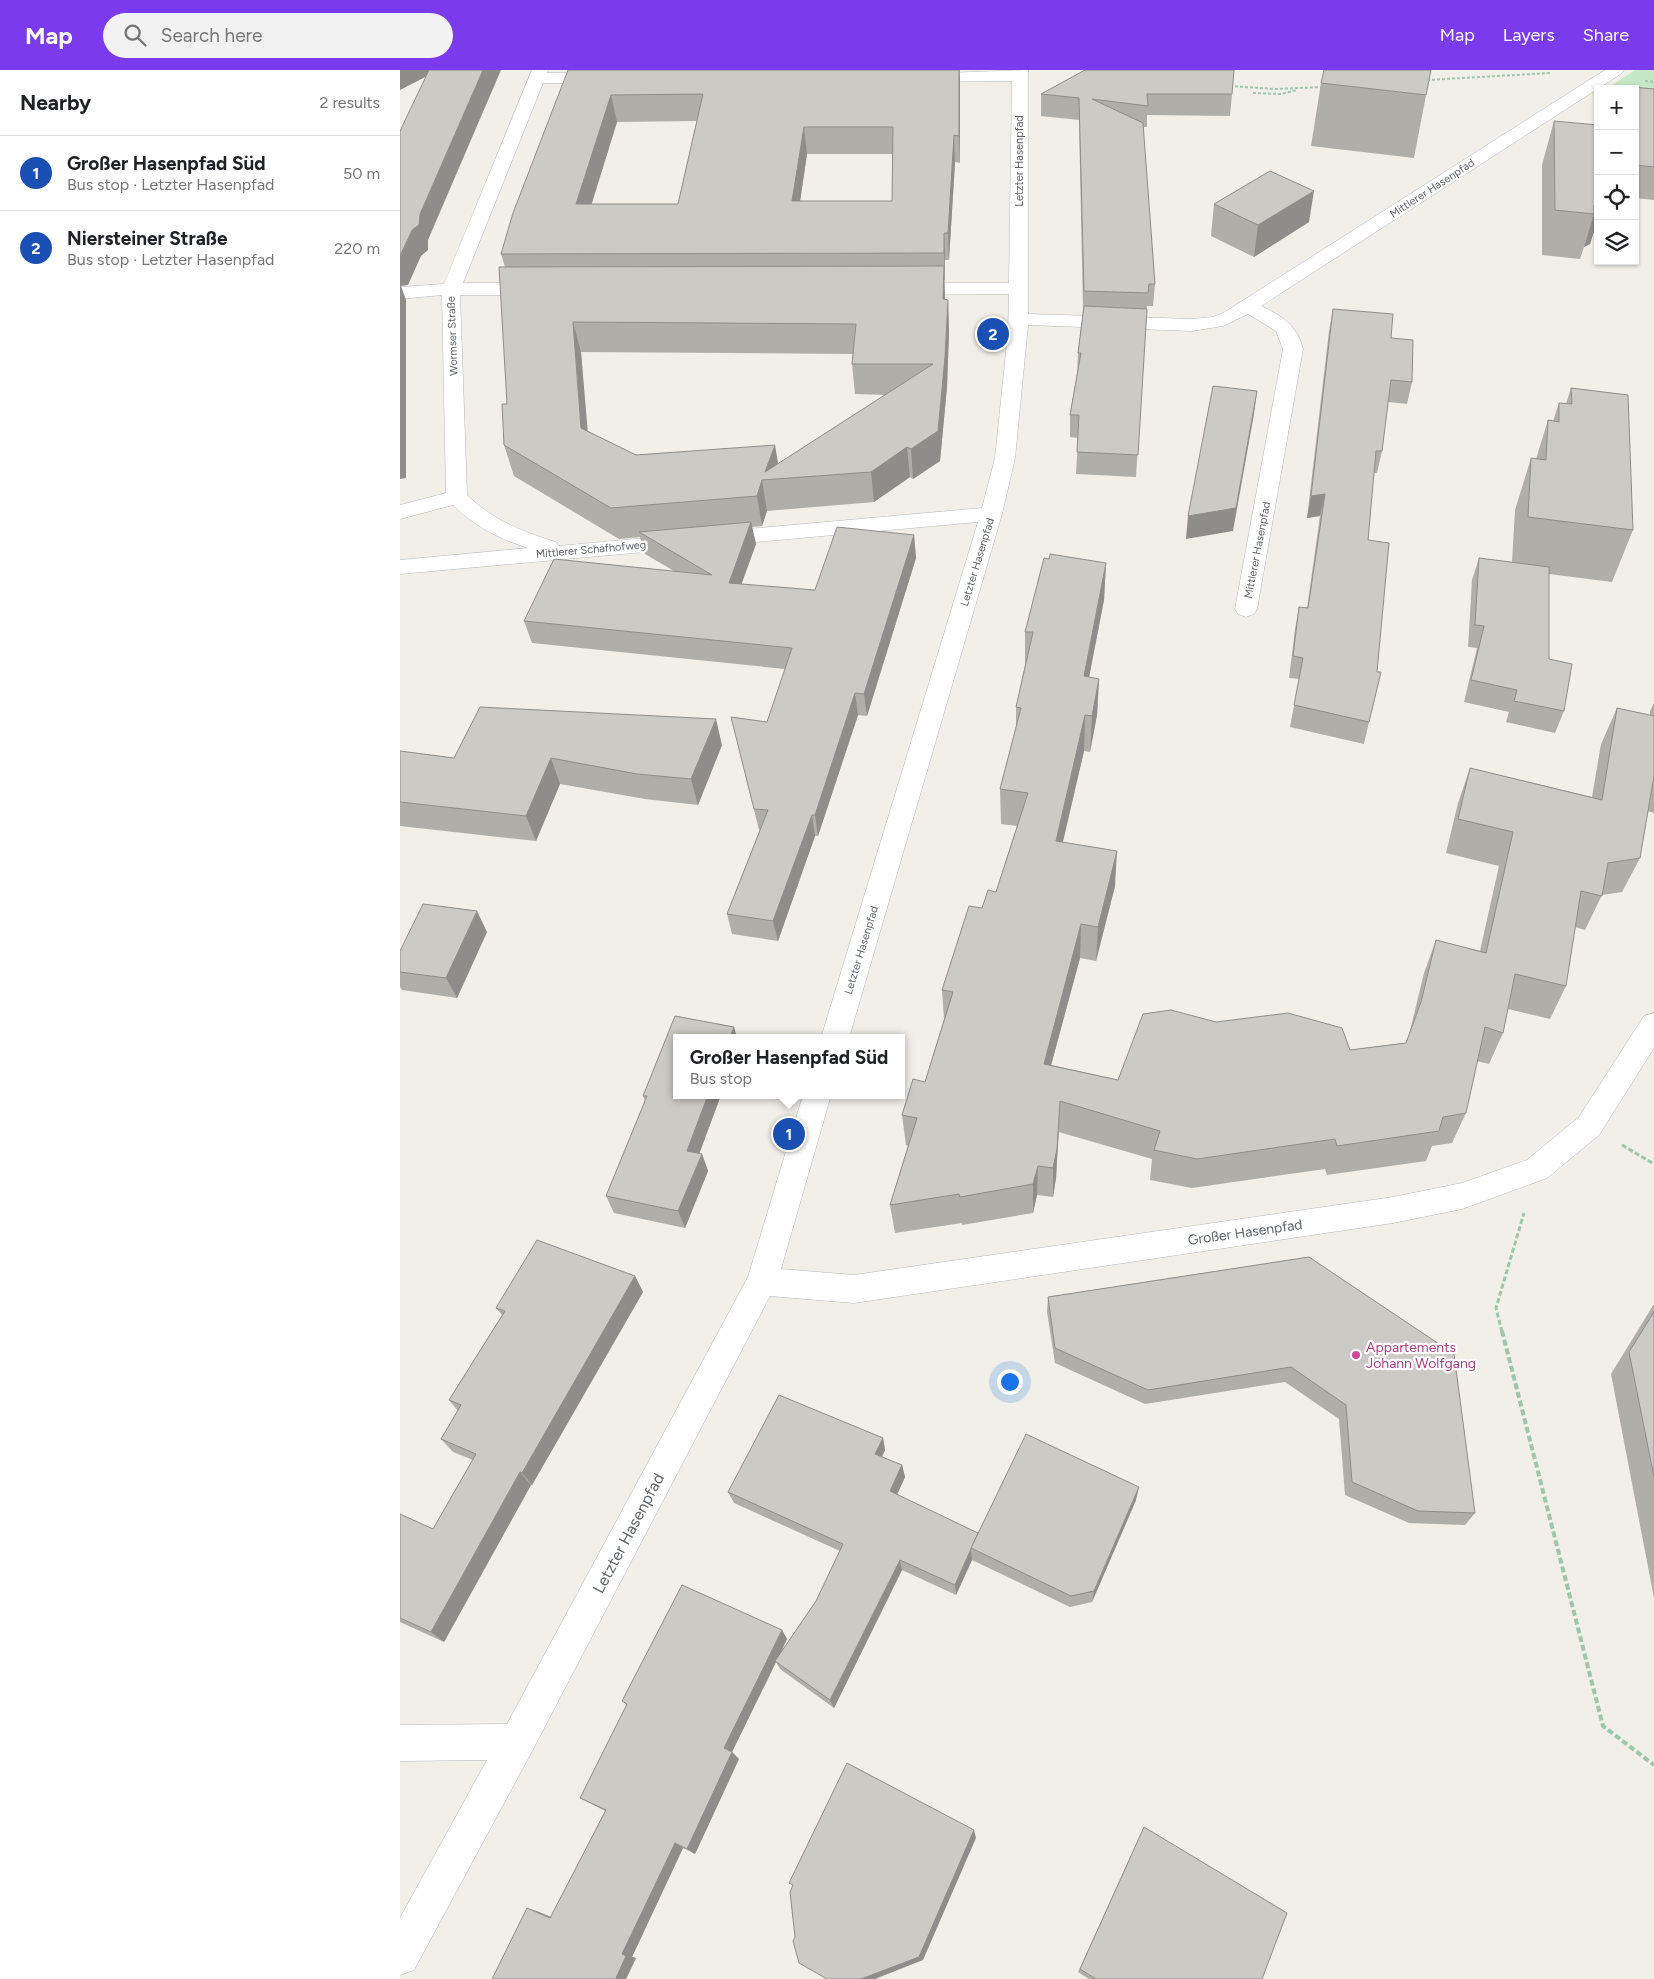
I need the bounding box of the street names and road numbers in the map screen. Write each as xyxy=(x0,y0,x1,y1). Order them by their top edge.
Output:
street label: Letzter Hasenpfad xyxy=(1013,115,1026,207)
street label: Mittlerer Hasenpfad xyxy=(1387,156,1477,221)
street label: Wormser Straße xyxy=(445,296,460,376)
street label: Mittlerer Hasenpfad xyxy=(1242,501,1273,600)
street label: Letzter Hasenpfad xyxy=(958,516,997,608)
street label: Mittlerer Schafhofweg xyxy=(535,538,647,561)
street label: Letzter Hasenpfad xyxy=(842,904,881,996)
street label: Großer Hasenpfad xyxy=(1187,1216,1303,1249)
street label: Letzter Hasenpfad xyxy=(589,1470,668,1597)

